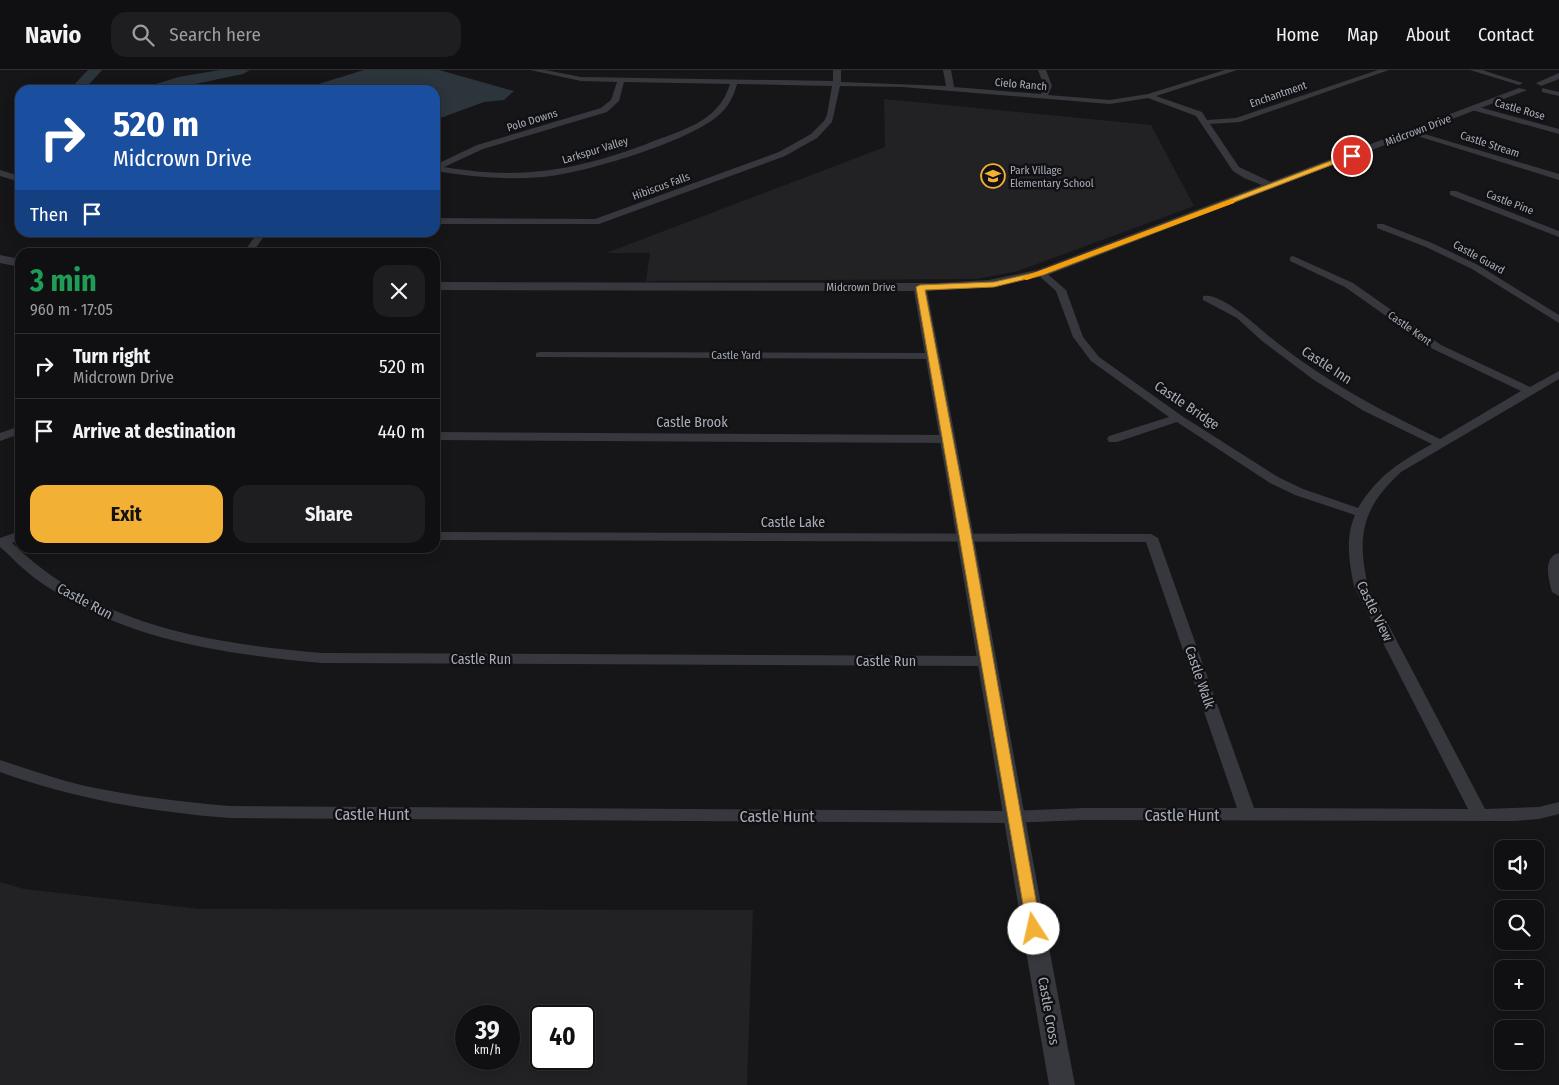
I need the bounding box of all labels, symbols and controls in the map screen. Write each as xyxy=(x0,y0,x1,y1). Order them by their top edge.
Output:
search box xyxy=(111,12,461,57)
text: Navio xyxy=(25,21,81,49)
icon: search xyxy=(129,21,157,49)
text: Search here xyxy=(169,23,261,46)
text: Home xyxy=(1276,24,1319,46)
text: Map xyxy=(1347,24,1378,46)
text: About xyxy=(1406,24,1450,46)
text: Contact xyxy=(1478,24,1534,46)
street label: Cielo Ranch xyxy=(994,76,1048,93)
street label: Enchantment xyxy=(1248,79,1309,110)
street label: Castle Rose xyxy=(1493,96,1546,123)
text: 520 m xyxy=(113,103,199,145)
icon: right xyxy=(30,105,95,170)
street label: Polo Downs xyxy=(505,107,559,134)
street label: Midcrown Drive xyxy=(1383,112,1453,149)
street label: Castle Stream xyxy=(1459,129,1521,160)
street label: Larkspur Valley xyxy=(561,134,630,167)
pin xyxy=(1331,135,1373,177)
icon: arrive xyxy=(1338,142,1366,170)
text: Midcrown Drive xyxy=(113,145,252,172)
school or university icon: Park Village Elementary School xyxy=(980,163,1006,189)
place label: Park Village Elementary School xyxy=(1010,164,1094,190)
street label: Hibiscus Falls xyxy=(631,170,692,203)
street label: Castle Pine xyxy=(1484,188,1535,217)
icon: arrive xyxy=(78,200,106,228)
text: Then xyxy=(30,203,68,226)
street label: Castle Guard xyxy=(1451,238,1507,277)
text: 3 min xyxy=(30,263,97,299)
button: close xyxy=(373,265,425,317)
street label: Midcrown Drive xyxy=(826,281,896,294)
text: 960 m · 17:05 xyxy=(30,300,113,319)
street label: Castle Kent xyxy=(1385,309,1434,348)
street label: Castle Inn xyxy=(1298,343,1355,388)
text: Turn right xyxy=(73,345,150,368)
street label: Castle Yard xyxy=(711,349,761,362)
icon: right xyxy=(30,352,58,380)
text: 520 m xyxy=(379,355,425,378)
text: Midcrown Drive xyxy=(73,368,174,387)
street label: Castle Bridge xyxy=(1151,377,1223,433)
street label: Castle Brook xyxy=(656,414,728,431)
icon: arrive xyxy=(30,417,58,445)
text: Arrive at destination xyxy=(73,420,236,443)
text: 440 m xyxy=(378,420,425,443)
button: Exit xyxy=(30,485,223,543)
button: Share xyxy=(233,485,425,543)
street label: Castle Lake xyxy=(761,514,825,531)
street label: Castle View xyxy=(1353,578,1396,644)
street label: Castle Run xyxy=(54,580,115,623)
street label: Castle Walk xyxy=(1181,644,1218,711)
street label: Castle Run xyxy=(451,651,511,668)
street label: Castle Run xyxy=(856,653,916,670)
street label: Castle Hunt xyxy=(334,805,410,824)
street label: Castle Hunt xyxy=(1144,806,1220,825)
street label: Castle Hunt xyxy=(739,807,815,826)
map controls xyxy=(1494,840,1544,1070)
button: sound xyxy=(1494,840,1544,890)
button: search xyxy=(1494,900,1544,950)
position arrow xyxy=(1007,902,1059,954)
button: + xyxy=(1494,960,1544,1010)
street label: Castle Cross xyxy=(1034,976,1063,1046)
speed limit sign: 40 xyxy=(530,1005,595,1070)
text: 39 xyxy=(475,1016,500,1046)
button: − xyxy=(1494,1020,1544,1070)
text: km/h xyxy=(474,1043,501,1057)

